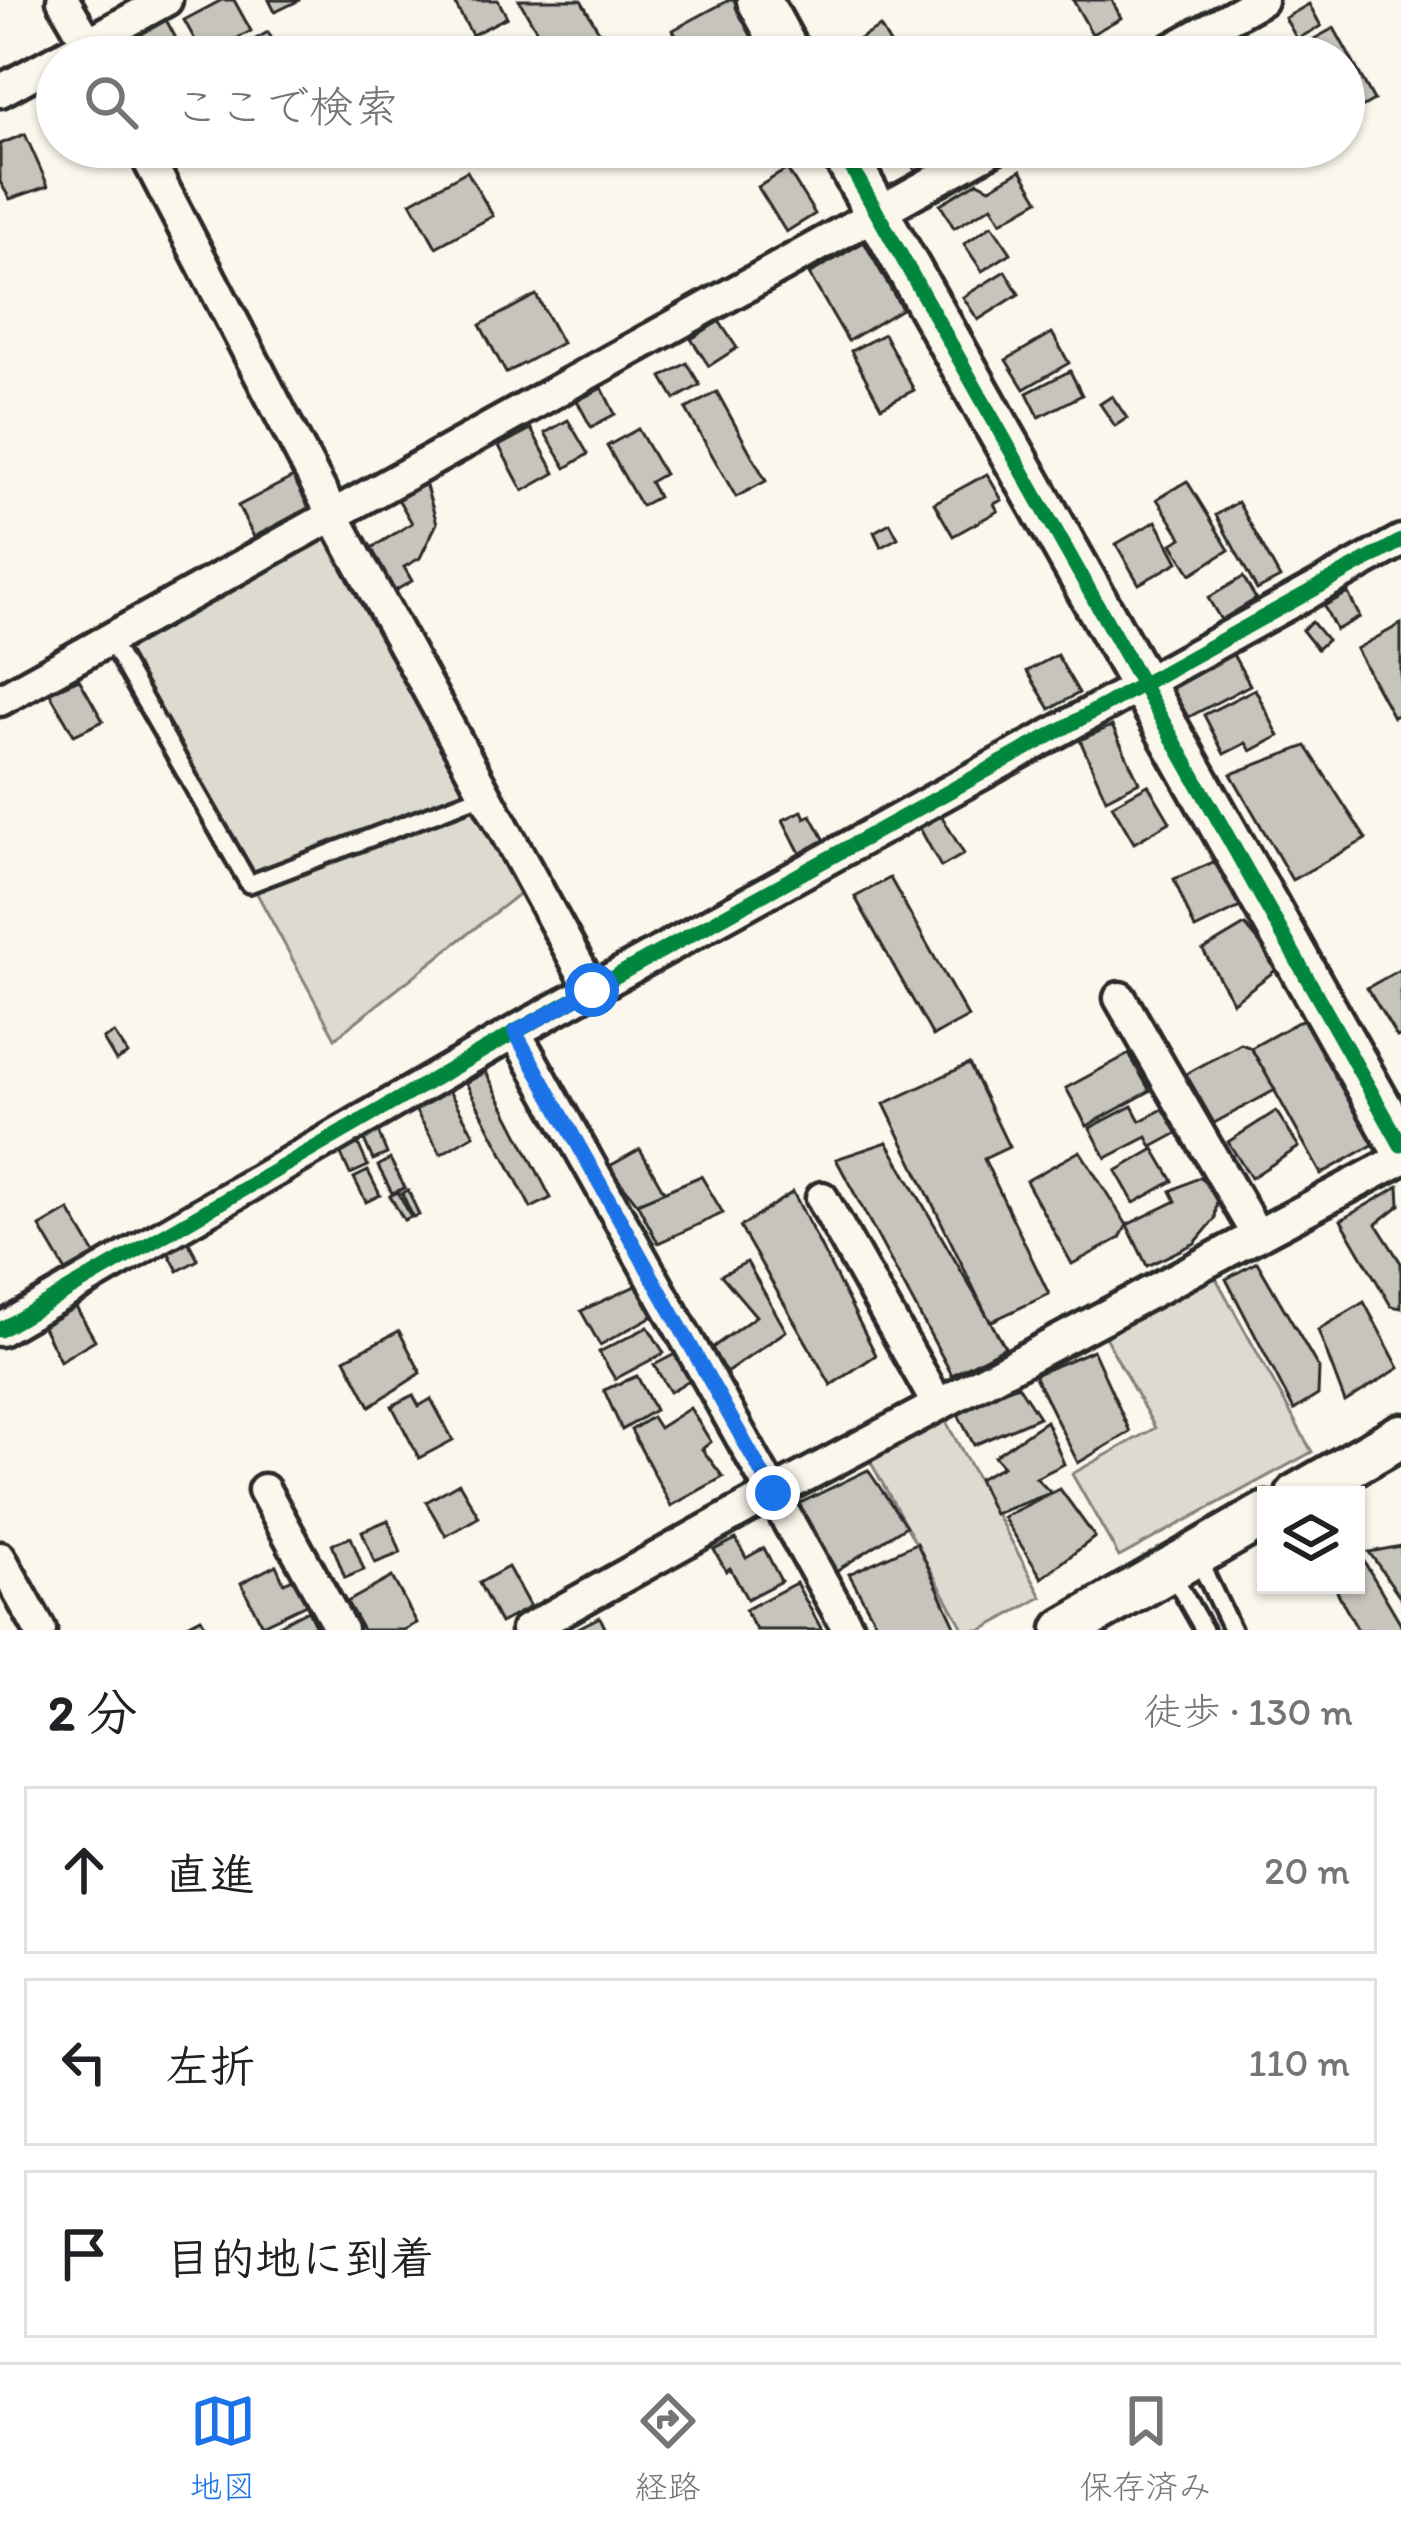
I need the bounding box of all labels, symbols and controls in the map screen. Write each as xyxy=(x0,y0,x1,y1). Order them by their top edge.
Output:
search box xyxy=(36,36,1365,168)
icon: search xyxy=(78,69,144,135)
text: ここで検索 xyxy=(174,79,399,133)
route start xyxy=(565,963,619,1017)
route end xyxy=(746,1466,800,1520)
map controls xyxy=(1257,1486,1365,1594)
button: layers xyxy=(1257,1486,1365,1594)
text: 2 分 xyxy=(48,1682,137,1743)
text: 徒歩 · 130 m xyxy=(1143,1688,1353,1735)
icon: ahead xyxy=(51,1837,117,1903)
text: 直進 xyxy=(165,1847,255,1901)
text: 20 m xyxy=(1264,1847,1350,1894)
icon: left xyxy=(51,2029,117,2095)
text: 左折 xyxy=(165,2039,255,2093)
text: 110 m xyxy=(1248,2039,1350,2086)
icon: arrive xyxy=(51,2221,117,2287)
text: 目的地に到着 xyxy=(165,2231,435,2285)
tab: 地図 xyxy=(190,2388,256,2508)
tab: 経路 xyxy=(635,2388,701,2508)
tab: 保存済み xyxy=(1080,2388,1212,2508)

